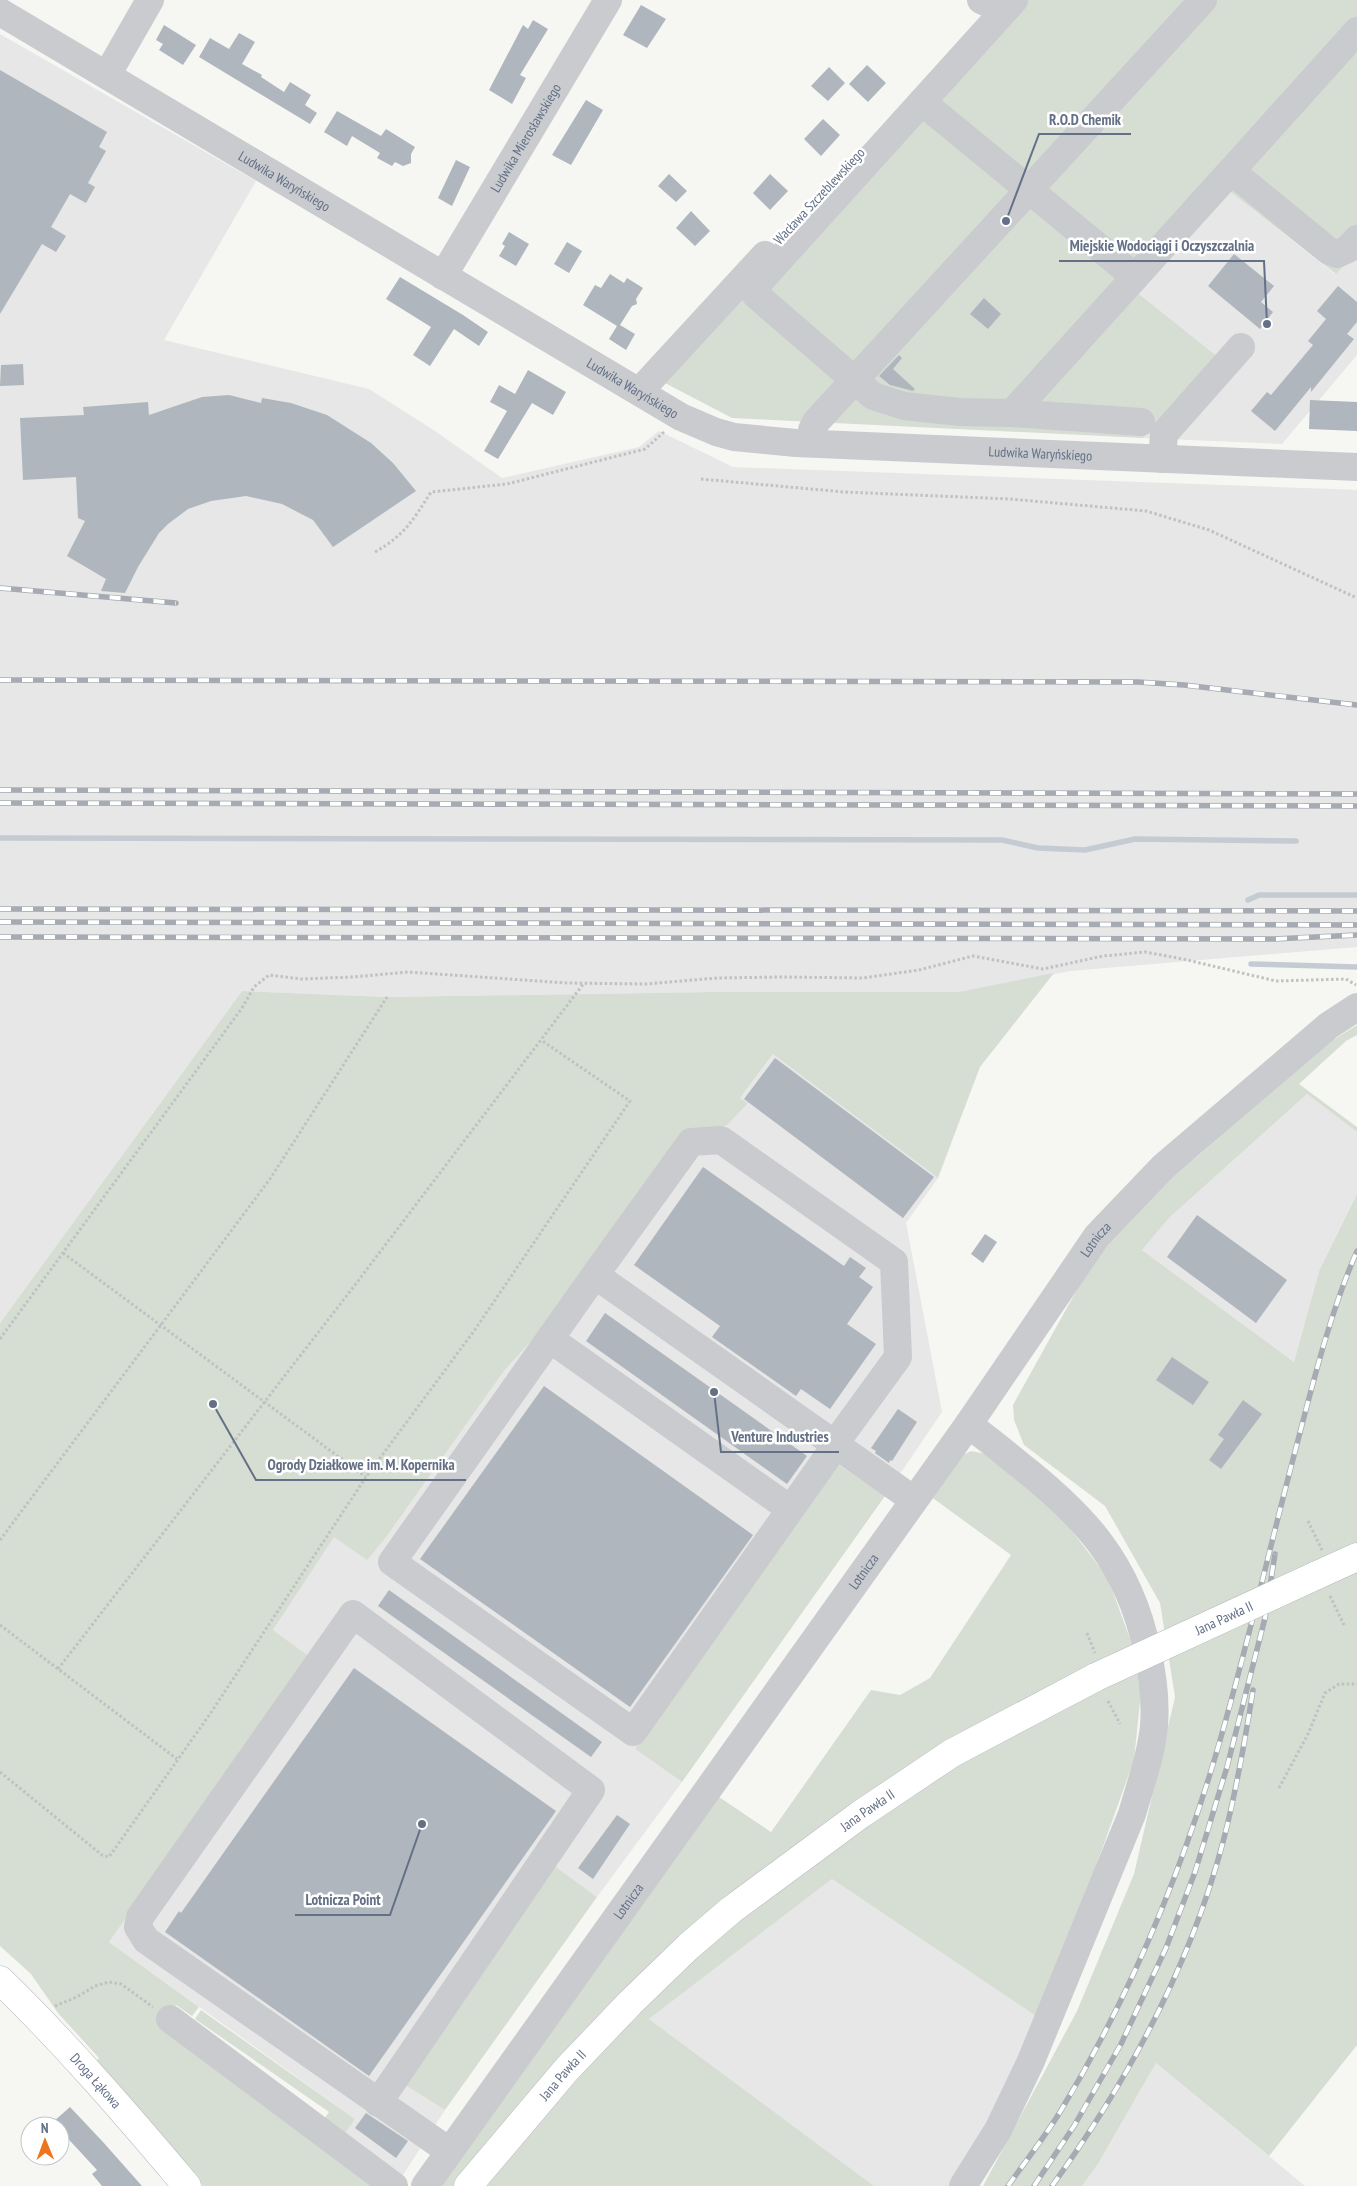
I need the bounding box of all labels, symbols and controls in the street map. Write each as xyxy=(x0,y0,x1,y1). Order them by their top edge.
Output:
street label: Ludwika Mierosławskiego xyxy=(486,80,565,196)
callout: R.O.D Chemik xyxy=(1039,104,1131,134)
text: R.O.D Chemik xyxy=(1049,110,1122,129)
street label: Wacława Szczeblewskiego xyxy=(770,144,868,248)
street label: Ludwika Waryńskiego xyxy=(235,147,334,215)
callout: Miejskie Wodociągi i Oczyszczalnia xyxy=(1059,231,1264,261)
text: Miejskie Wodociągi i Oczyszczalnia xyxy=(1070,236,1254,255)
street label: Ludwika Waryńskiego xyxy=(583,354,682,422)
street label: Ludwika Waryńskiego xyxy=(988,442,1093,465)
street label: Lotnicza xyxy=(1076,1218,1115,1261)
callout: Venture Industries xyxy=(721,1422,839,1452)
text: Venture Industries xyxy=(730,1427,829,1446)
callout: Ogrody Działkowe im. M. Kopernika xyxy=(256,1450,466,1480)
text: Ogrody Działkowe im. M. Kopernika xyxy=(267,1455,455,1474)
street label: Lotnicza xyxy=(845,1550,882,1593)
street label: Jana Pawła II xyxy=(1191,1597,1256,1640)
street label: Jana Pawła II xyxy=(836,1785,898,1836)
street label: Lotnicza xyxy=(609,1880,647,1923)
callout: Lotnicza Point xyxy=(295,1885,390,1915)
text: Lotnicza Point xyxy=(305,1890,381,1909)
street label: Jana Pawła II xyxy=(535,2046,590,2105)
street label: Droga Łąkowa xyxy=(66,2049,125,2112)
north arrow xyxy=(20,2116,70,2166)
text: N xyxy=(41,2119,49,2137)

